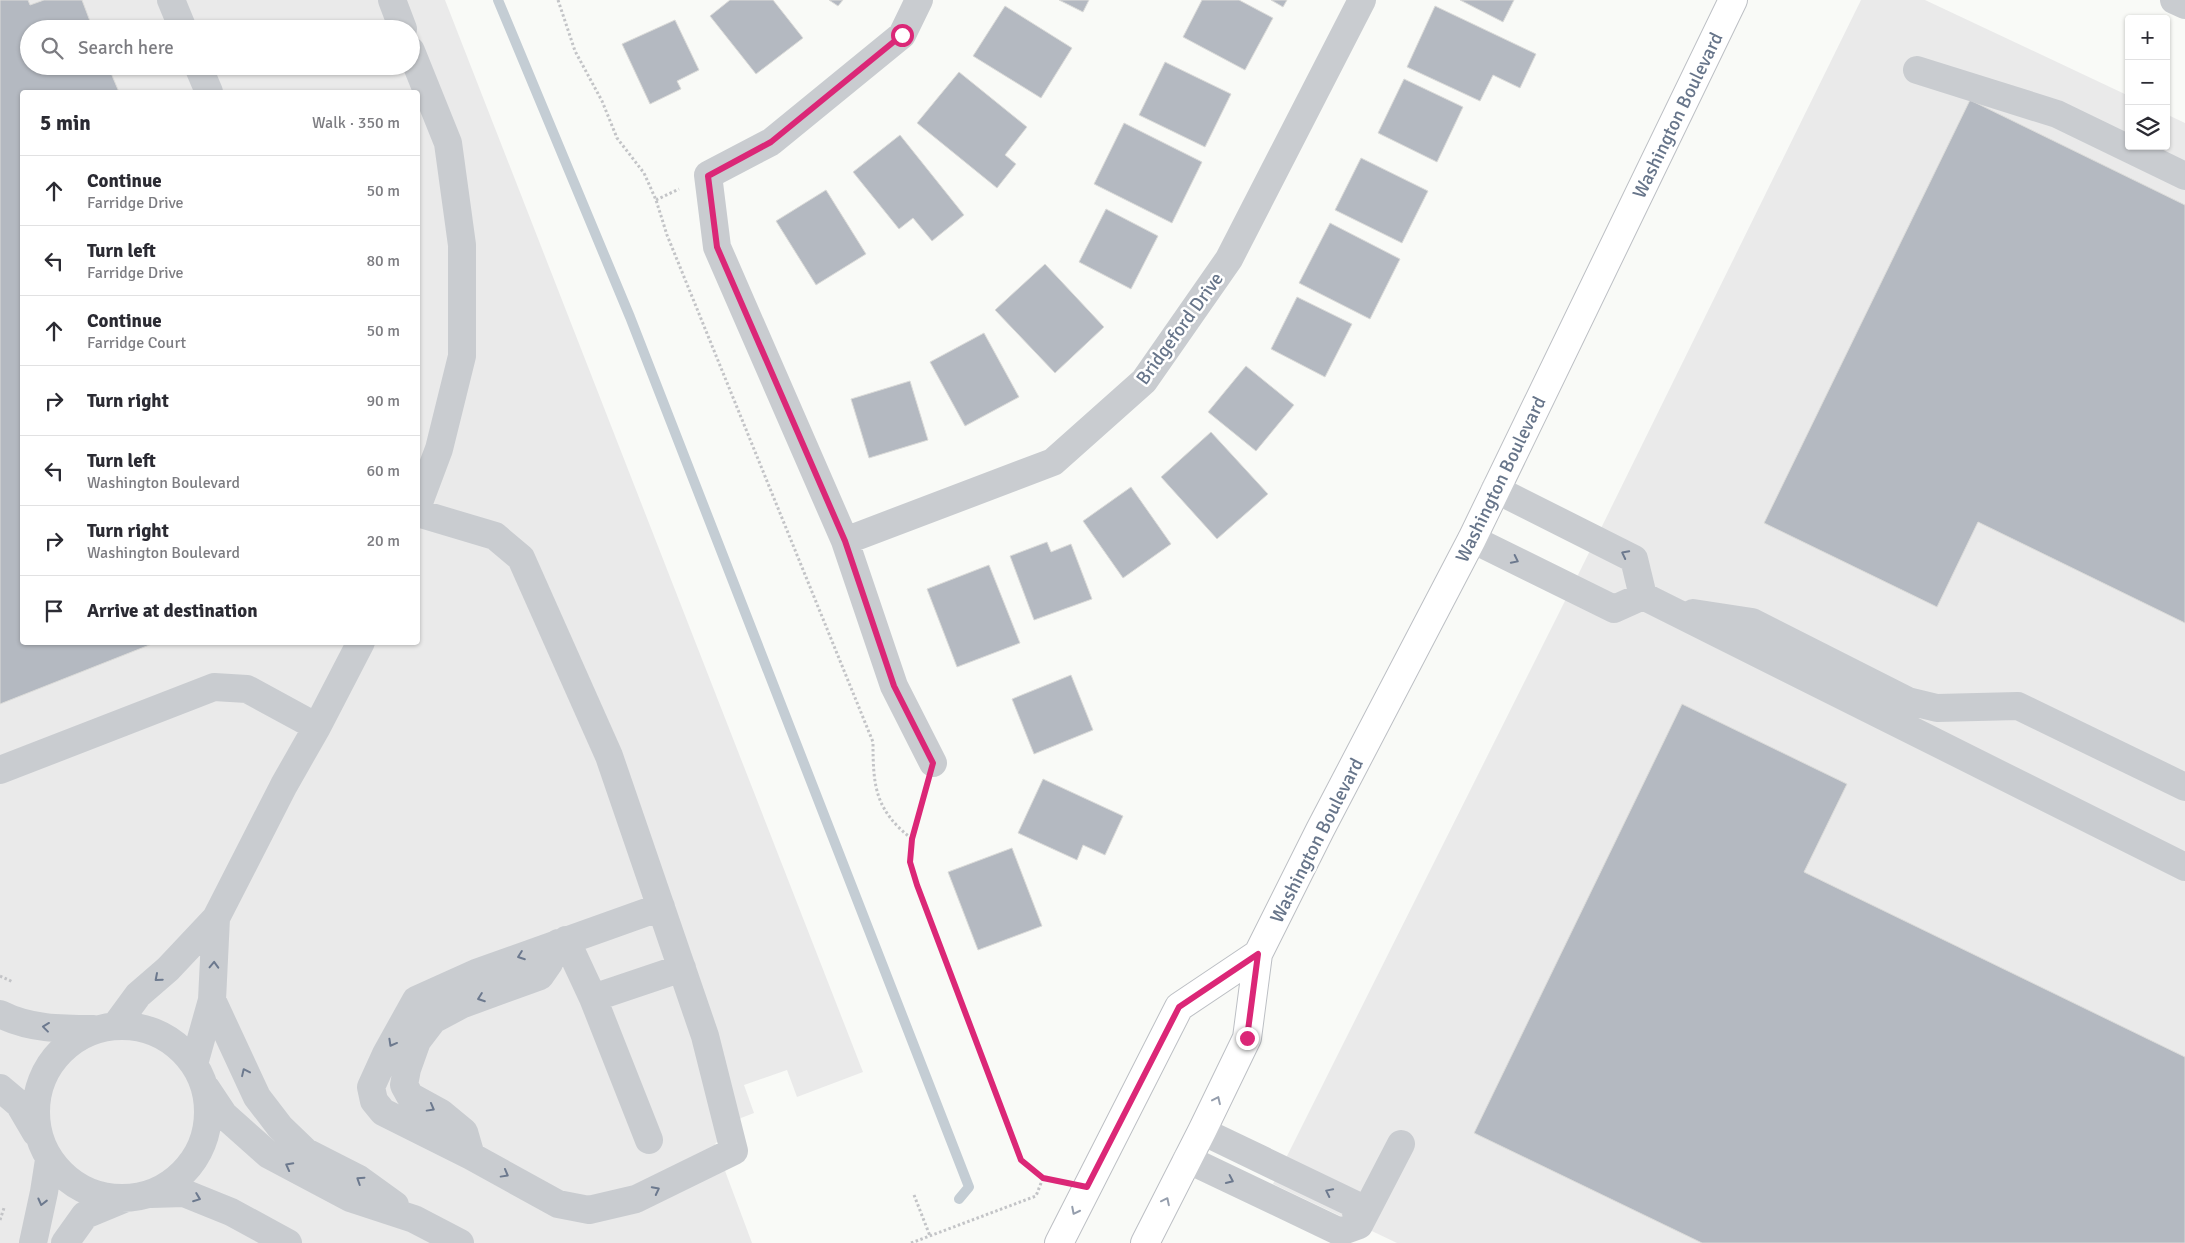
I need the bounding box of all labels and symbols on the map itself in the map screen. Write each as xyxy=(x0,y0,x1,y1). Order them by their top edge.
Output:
route start xyxy=(891,24,914,47)
street label: Washington Boulevard xyxy=(1627,28,1729,202)
street label: Bridgeford Drive xyxy=(1131,268,1229,389)
street label: Washington Boulevard xyxy=(1450,392,1552,566)
one-way arrow xyxy=(1621,550,1630,560)
one-way arrow xyxy=(1510,554,1519,564)
street label: Washington Boulevard xyxy=(1265,754,1369,927)
one-way arrow xyxy=(517,950,526,960)
one-way arrow xyxy=(209,961,219,969)
one-way arrow xyxy=(154,972,163,981)
one-way arrow xyxy=(477,992,486,1002)
one-way arrow xyxy=(41,1022,49,1033)
route end xyxy=(1236,1027,1259,1050)
one-way arrow xyxy=(388,1037,398,1046)
one-way arrow xyxy=(241,1068,252,1077)
one-way arrow xyxy=(1211,1096,1221,1105)
one-way arrow xyxy=(426,1102,435,1112)
one-way arrow xyxy=(286,1162,295,1172)
one-way arrow xyxy=(500,1168,509,1178)
one-way arrow xyxy=(1225,1174,1234,1185)
one-way arrow xyxy=(357,1177,366,1187)
one-way arrow xyxy=(651,1185,660,1196)
one-way arrow xyxy=(1325,1188,1334,1198)
one-way arrow xyxy=(192,1192,201,1203)
one-way arrow xyxy=(37,1197,48,1206)
one-way arrow xyxy=(1160,1197,1170,1206)
one-way arrow xyxy=(1071,1205,1081,1214)

